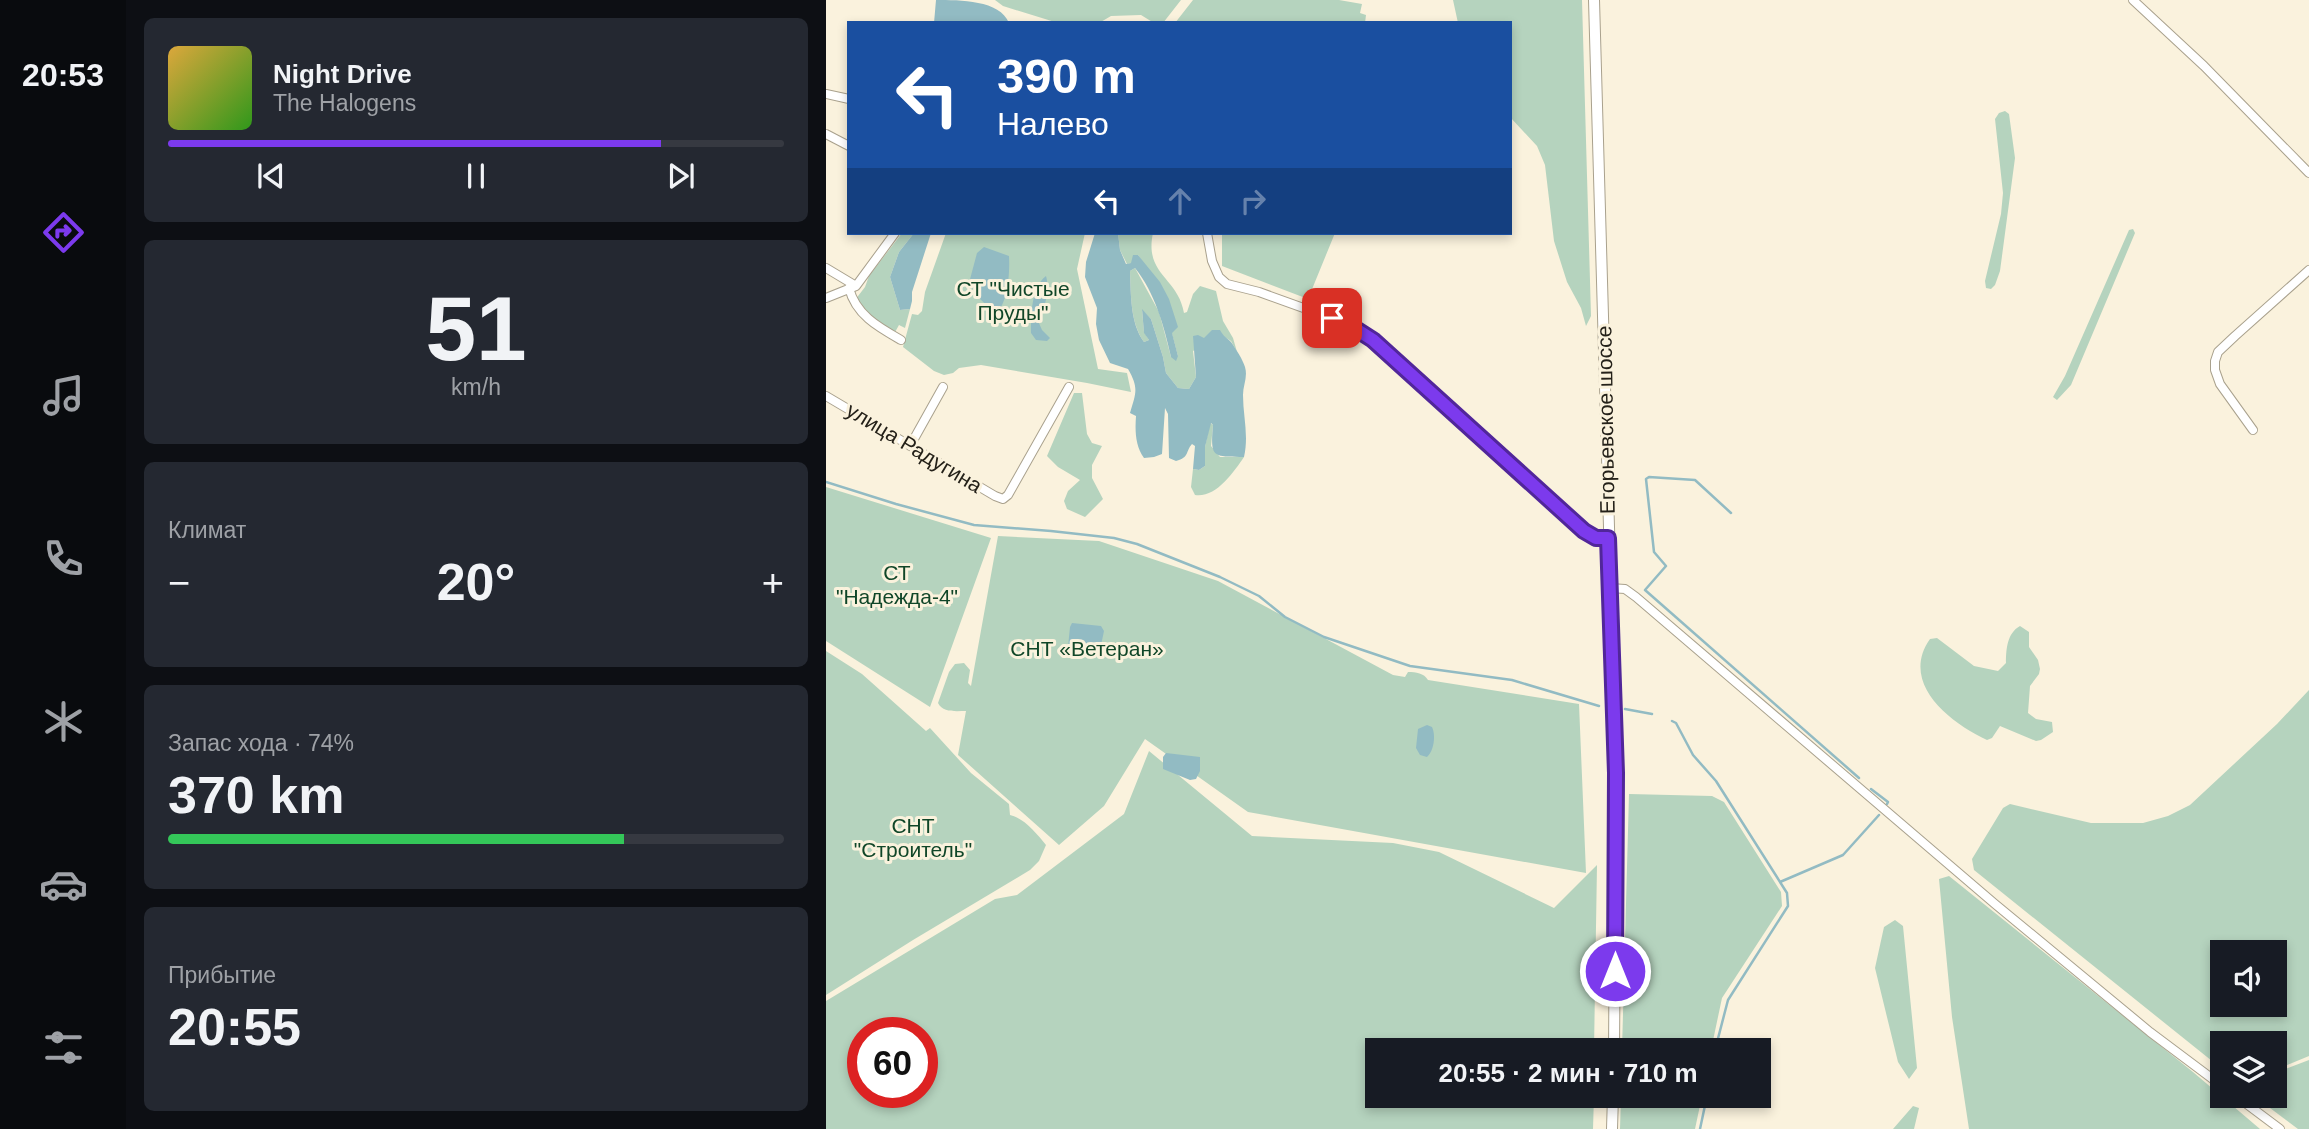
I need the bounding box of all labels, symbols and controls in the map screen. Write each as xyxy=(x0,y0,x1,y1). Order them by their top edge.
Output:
icon: left xyxy=(882,49,973,140)
text: 390 m xyxy=(997,49,1136,103)
text: 20:53 xyxy=(22,57,104,93)
text: Night Drive xyxy=(273,59,412,89)
text: The Halogens xyxy=(273,90,416,116)
text: Налево xyxy=(997,106,1109,142)
icon: previous xyxy=(252,157,290,195)
icon: pause xyxy=(457,157,495,195)
icon: next xyxy=(662,157,700,195)
icon: left xyxy=(1088,182,1126,220)
icon: ahead xyxy=(1161,182,1199,220)
icon: right xyxy=(1234,182,1272,220)
icon: directions xyxy=(39,208,88,257)
park label: СТ "Чистые Пруды" xyxy=(956,277,1070,324)
text: 51 xyxy=(425,278,527,379)
pin xyxy=(1302,288,1362,348)
icon: arrive xyxy=(1313,299,1351,337)
street label: Егорьевское шоссе xyxy=(1592,326,1619,514)
icon: music xyxy=(39,371,88,420)
text: km/h xyxy=(451,374,501,400)
street label: улица Радугина xyxy=(842,398,986,497)
text: Климат xyxy=(168,517,246,543)
icon: phone xyxy=(39,534,88,583)
text: 20° xyxy=(437,553,515,611)
park label: СТ "Надежда-4" xyxy=(836,561,958,608)
text: − xyxy=(168,562,190,604)
text: + xyxy=(762,562,784,604)
park label: СНТ «Ветеран» xyxy=(1010,637,1164,660)
icon: climate xyxy=(39,697,88,746)
text: Запас хода · 74% xyxy=(168,730,354,756)
text: 370 km xyxy=(168,766,344,824)
park label: СНТ "Строитель" xyxy=(854,814,972,861)
icon: car xyxy=(39,860,88,909)
position arrow xyxy=(1578,934,1652,1008)
map controls xyxy=(2210,940,2287,1108)
button: sound xyxy=(2210,940,2287,1017)
text: Прибытие xyxy=(168,962,276,988)
text: 20:55 xyxy=(168,998,301,1056)
speed limit sign: 60 xyxy=(847,1017,938,1108)
icon: filters xyxy=(39,1023,88,1072)
button: layers xyxy=(2210,1031,2287,1108)
text: 20:55 · 2 мин · 710 m xyxy=(1438,1058,1698,1088)

